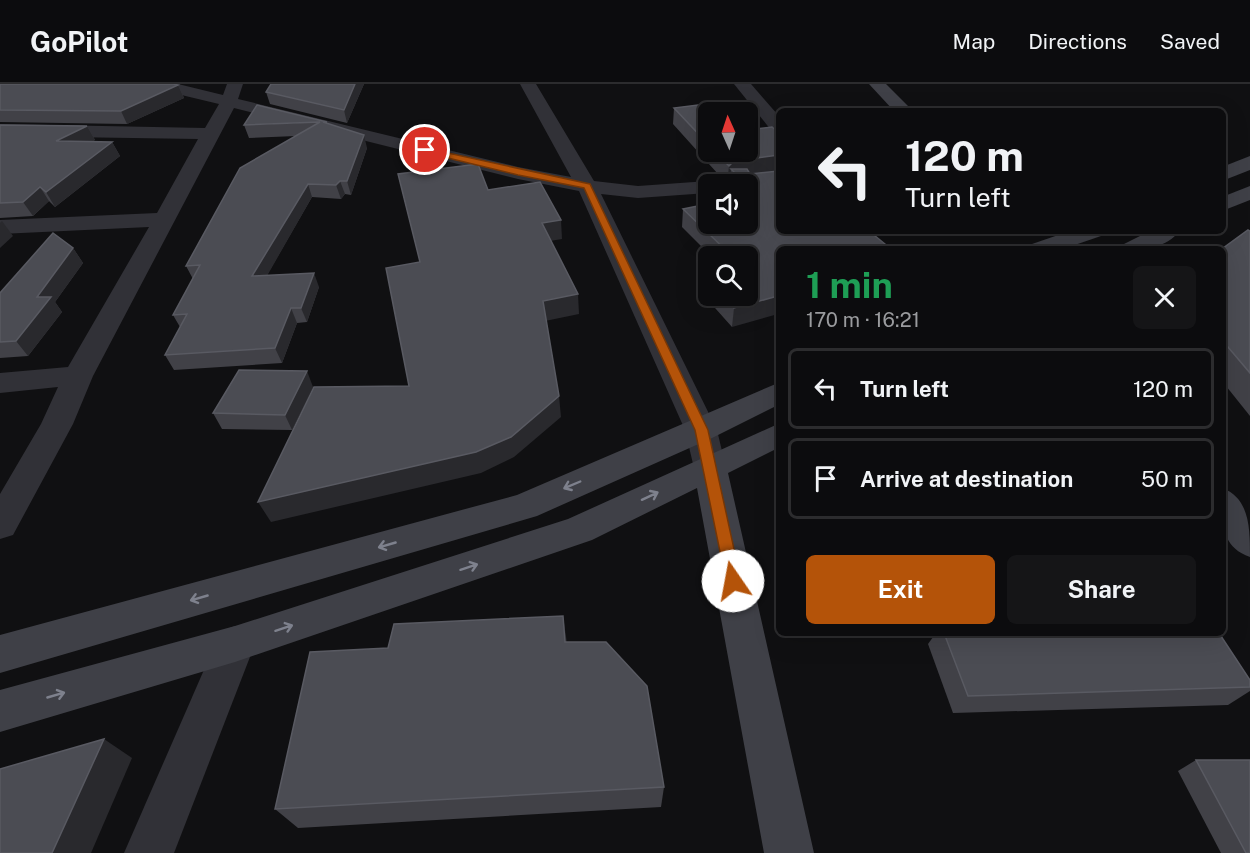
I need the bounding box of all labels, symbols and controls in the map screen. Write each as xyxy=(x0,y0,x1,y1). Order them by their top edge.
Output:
text: GoPilot xyxy=(30,25,129,58)
text: Map xyxy=(953,29,995,54)
text: Directions xyxy=(1028,29,1127,54)
text: Saved xyxy=(1160,29,1220,54)
north arrow xyxy=(698,102,758,162)
map controls xyxy=(698,102,758,306)
pin xyxy=(399,124,450,175)
text: 120 m xyxy=(905,131,1024,180)
icon: left xyxy=(806,132,884,210)
icon: arrive xyxy=(408,133,441,166)
button: sound xyxy=(698,174,758,234)
text: Turn left xyxy=(905,181,1011,213)
button: search xyxy=(698,246,758,306)
text: 1 min xyxy=(806,264,893,306)
button: close xyxy=(1133,266,1196,329)
text: 170 m · 16:21 xyxy=(806,308,920,332)
icon: left xyxy=(809,372,842,405)
text: Turn left xyxy=(860,376,949,402)
text: 120 m xyxy=(1133,376,1193,402)
icon: arrive xyxy=(809,462,842,495)
text: Arrive at destination xyxy=(860,466,1073,492)
text: 50 m xyxy=(1141,466,1193,492)
one-way arrow xyxy=(563,481,581,492)
one-way arrow xyxy=(641,490,659,502)
one-way arrow xyxy=(377,540,396,551)
position arrow xyxy=(701,549,765,613)
button: Exit xyxy=(806,555,995,624)
button: Share xyxy=(1007,555,1196,624)
one-way arrow xyxy=(459,560,478,571)
one-way arrow xyxy=(190,593,209,604)
one-way arrow xyxy=(274,622,293,633)
one-way arrow xyxy=(46,689,65,700)

